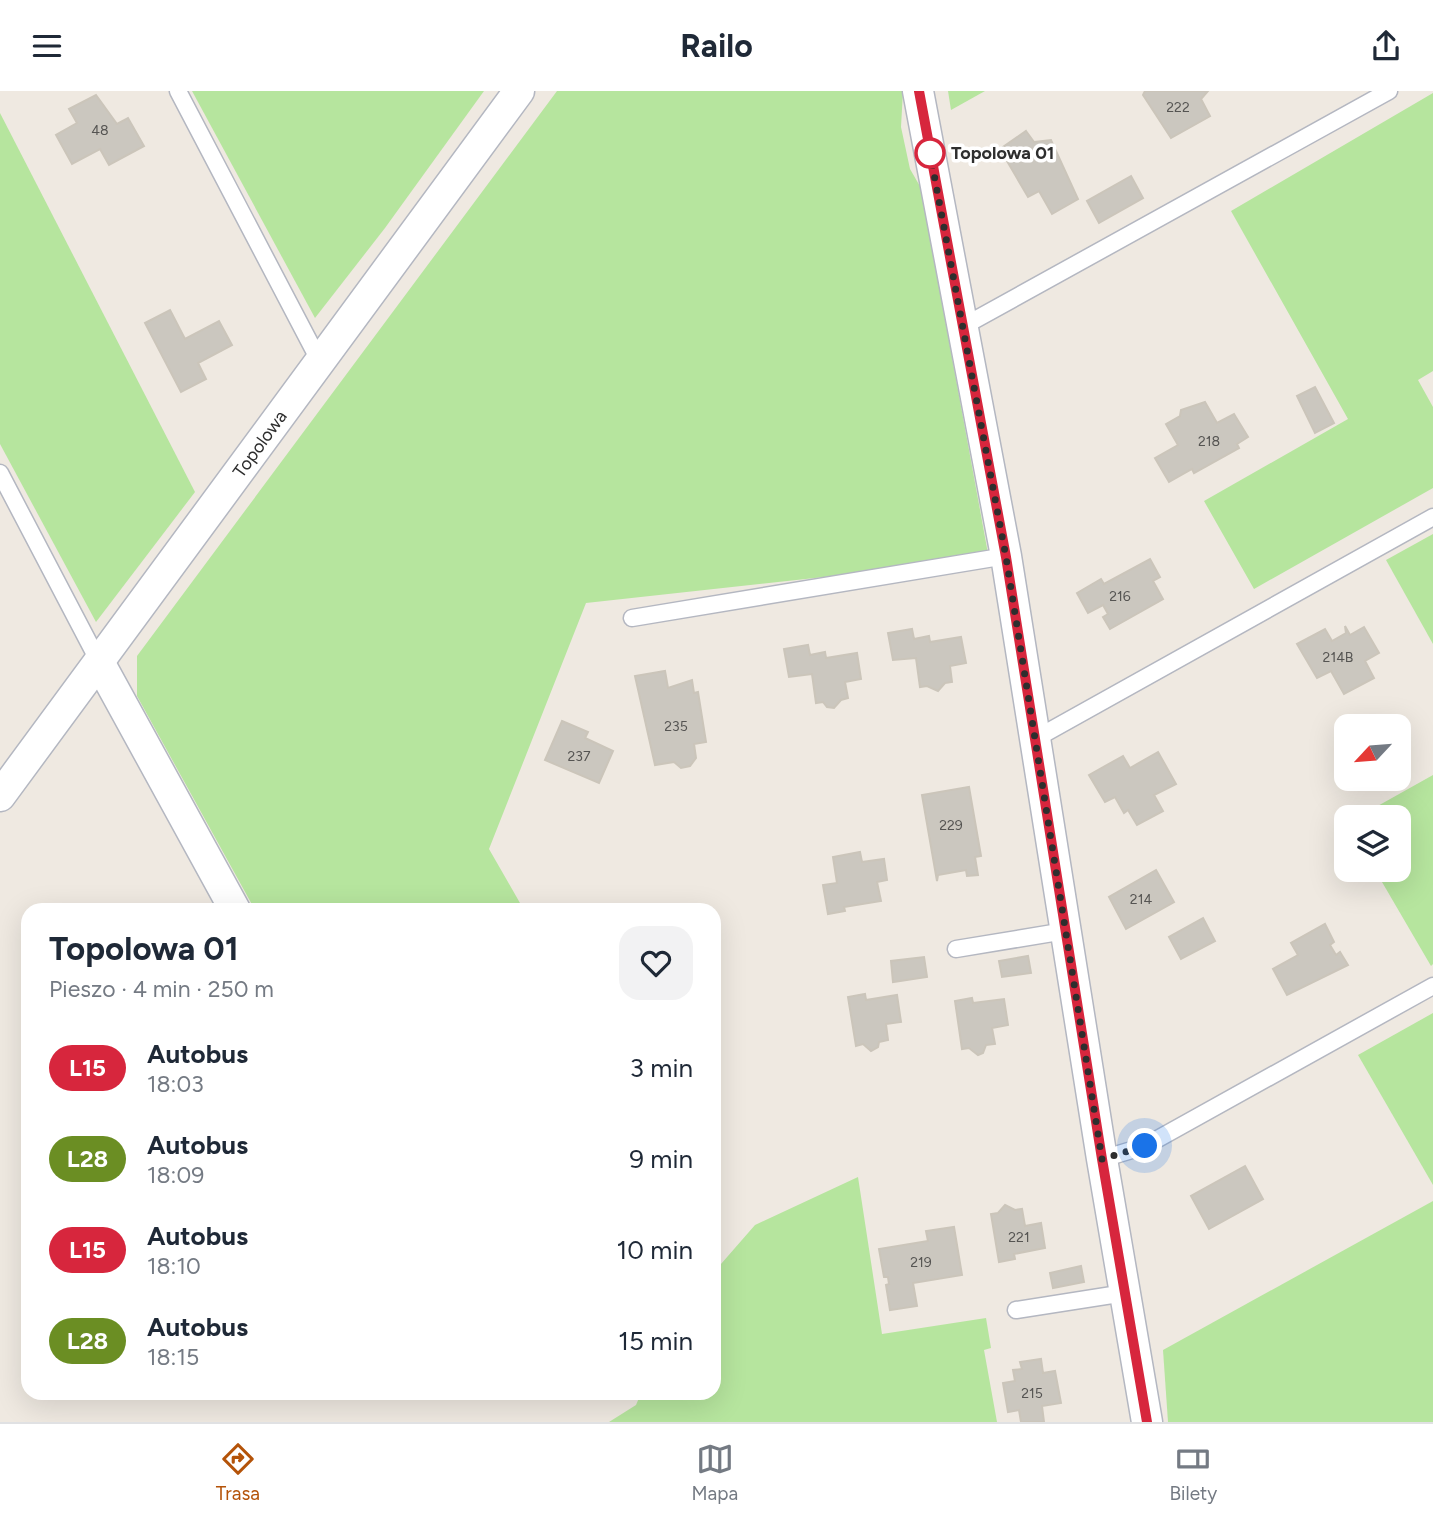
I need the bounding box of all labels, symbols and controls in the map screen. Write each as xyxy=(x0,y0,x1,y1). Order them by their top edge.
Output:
icon: menu xyxy=(28,27,66,65)
text: Railo xyxy=(680,27,753,65)
icon: share xyxy=(1367,27,1405,65)
house number: 222 xyxy=(1166,99,1190,116)
house number: 48 xyxy=(91,122,109,139)
marker: Topolowa 01 xyxy=(915,138,945,168)
place label: Topolowa 01 xyxy=(951,142,1054,164)
street label: Topolowa xyxy=(228,406,292,482)
house number: 218 xyxy=(1198,433,1220,450)
house number: 216 xyxy=(1109,588,1131,605)
house number: 214B xyxy=(1323,649,1353,666)
north arrow xyxy=(1334,714,1410,791)
map controls xyxy=(1334,714,1411,882)
house number: 235 xyxy=(664,718,688,735)
house number: 237 xyxy=(568,748,591,765)
button: layers xyxy=(1334,805,1411,882)
house number: 229 xyxy=(939,817,963,834)
house number: 214 xyxy=(1130,891,1152,908)
button: heart xyxy=(619,926,693,1000)
text: Topolowa 01 xyxy=(49,929,239,968)
text: Pieszo · 4 min · 250 m xyxy=(49,975,274,1003)
text: Autobus xyxy=(147,1038,248,1070)
text: 3 min xyxy=(630,1052,693,1084)
text: L15 xyxy=(69,1053,106,1082)
text: 18:03 xyxy=(147,1070,204,1098)
your location xyxy=(1127,1128,1162,1163)
text: Autobus xyxy=(147,1129,248,1161)
text: 9 min xyxy=(629,1143,693,1175)
text: L28 xyxy=(67,1144,108,1173)
text: 18:09 xyxy=(147,1161,204,1189)
text: Autobus xyxy=(147,1220,248,1252)
house number: 221 xyxy=(1008,1229,1030,1246)
text: 10 min xyxy=(617,1234,693,1266)
text: L15 xyxy=(69,1235,106,1264)
text: 18:10 xyxy=(147,1252,201,1280)
house number: 219 xyxy=(910,1254,932,1271)
text: Autobus xyxy=(147,1311,248,1343)
text: 15 min xyxy=(618,1325,693,1357)
text: L28 xyxy=(67,1326,108,1355)
text: 18:15 xyxy=(147,1343,199,1371)
house number: 215 xyxy=(1021,1385,1043,1402)
tab: Trasa xyxy=(216,1440,260,1505)
tab: Mapa xyxy=(691,1440,738,1505)
tab: Bilety xyxy=(1170,1440,1217,1505)

